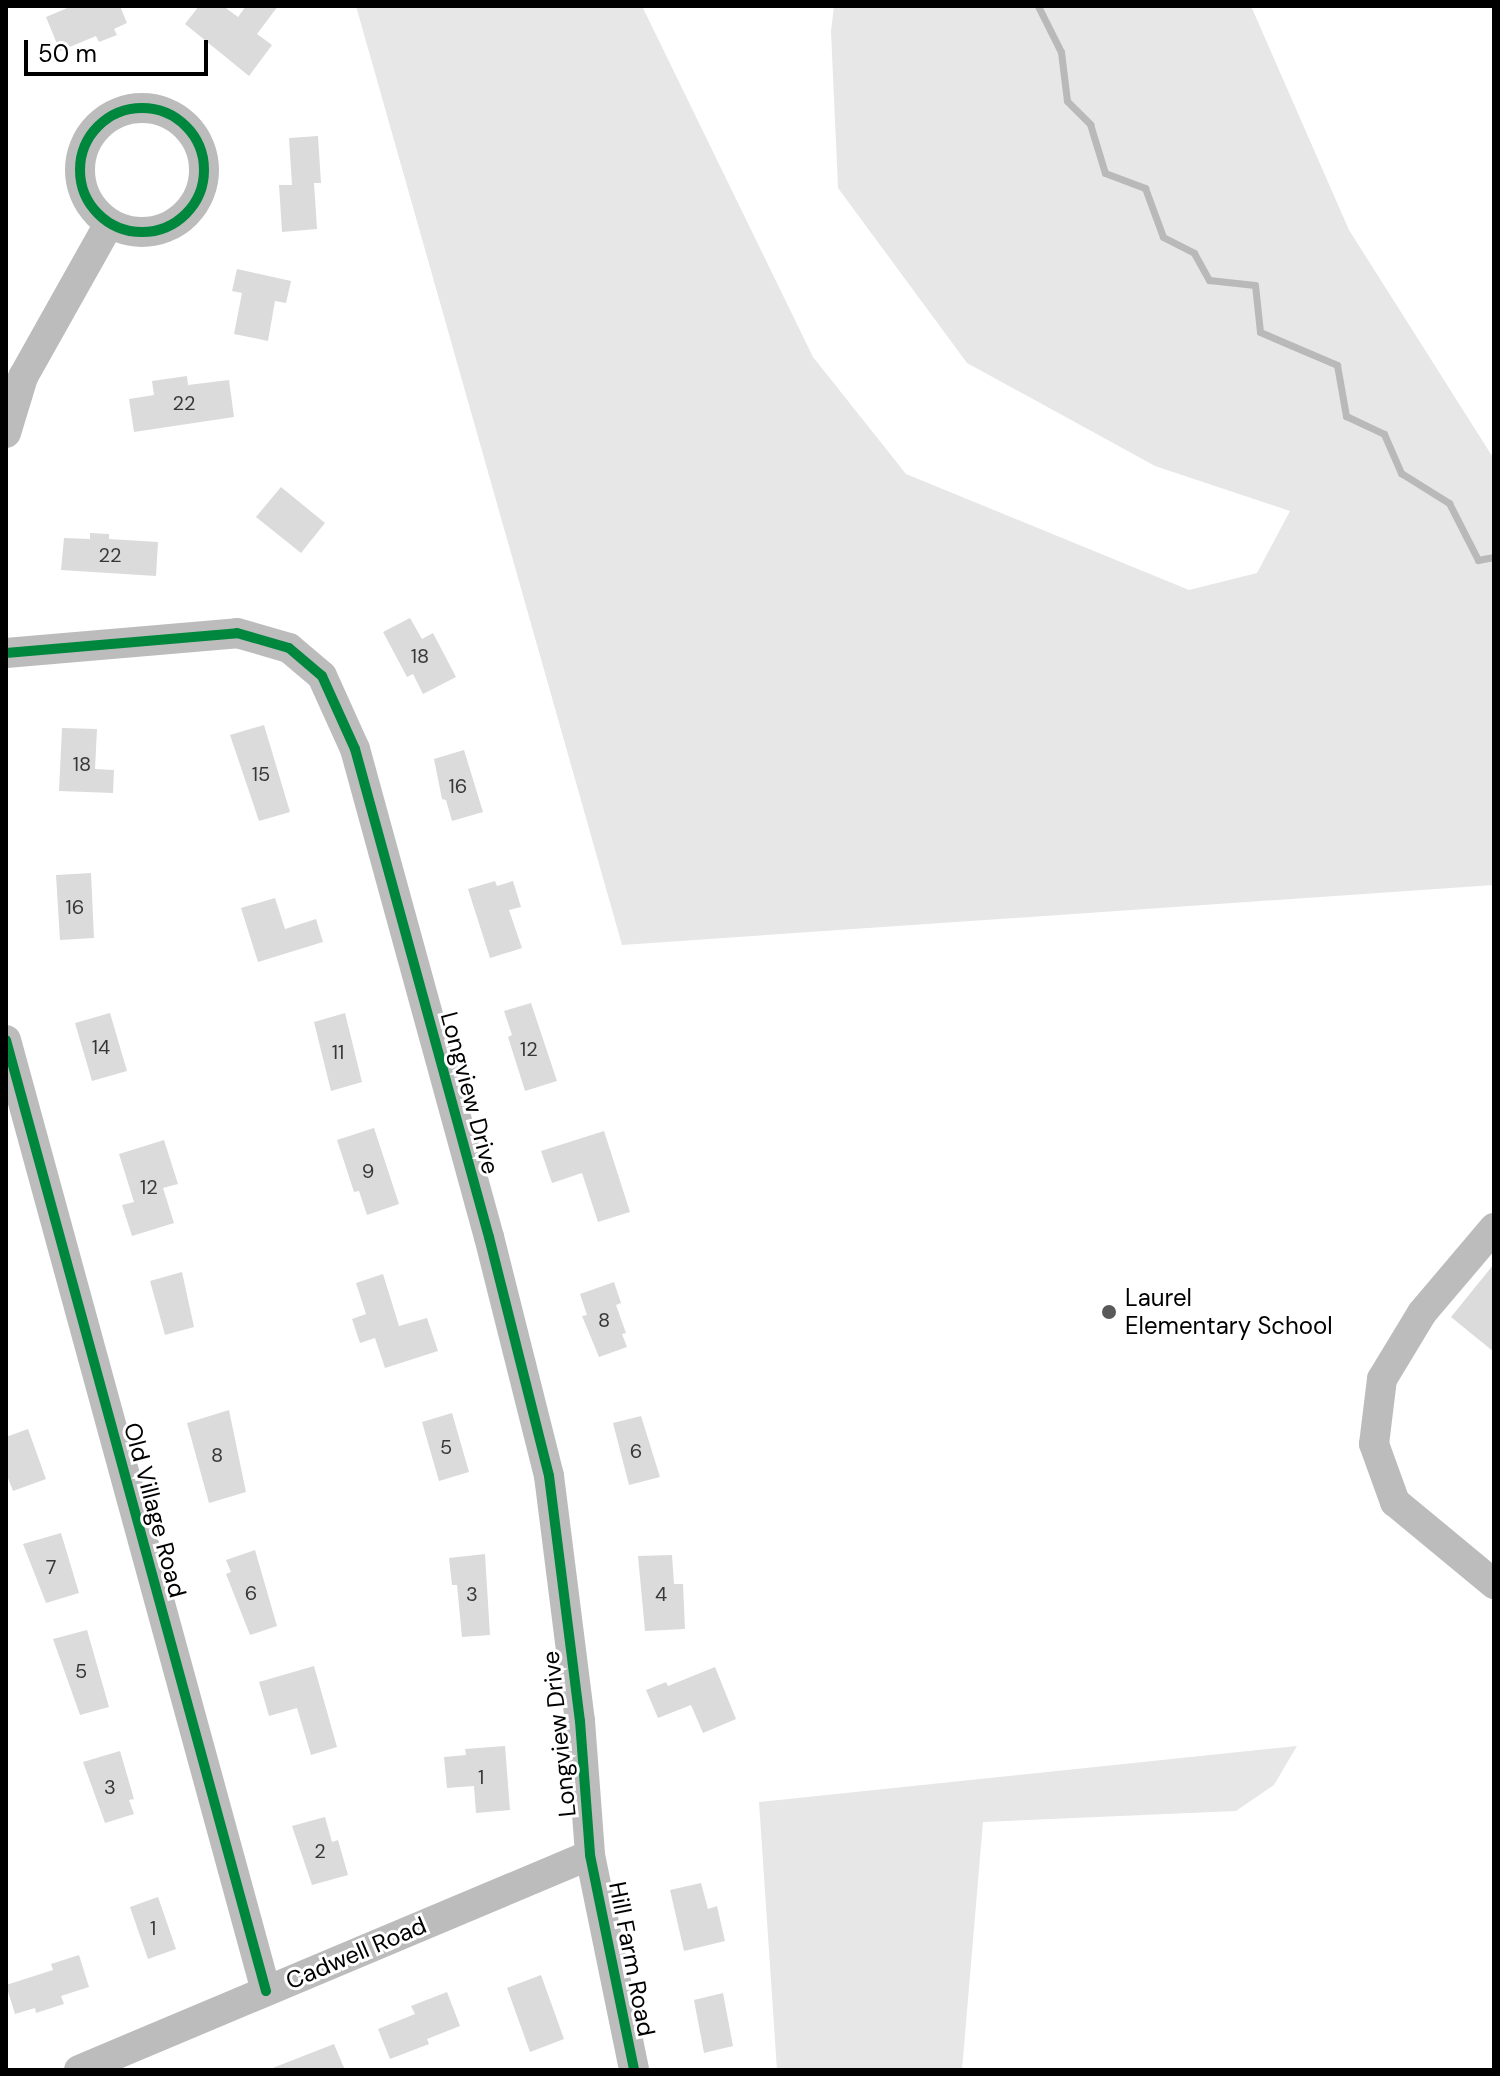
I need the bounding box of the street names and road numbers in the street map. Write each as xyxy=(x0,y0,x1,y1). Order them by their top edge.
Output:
street label: Longview Drive xyxy=(435,1009,505,1177)
street label: Old Village Road xyxy=(118,1419,192,1601)
street label: Longview Drive xyxy=(536,1650,582,1818)
street label: Hill Farm Road xyxy=(603,1879,661,2039)
street label: Cadwell Road xyxy=(281,1910,431,1996)

